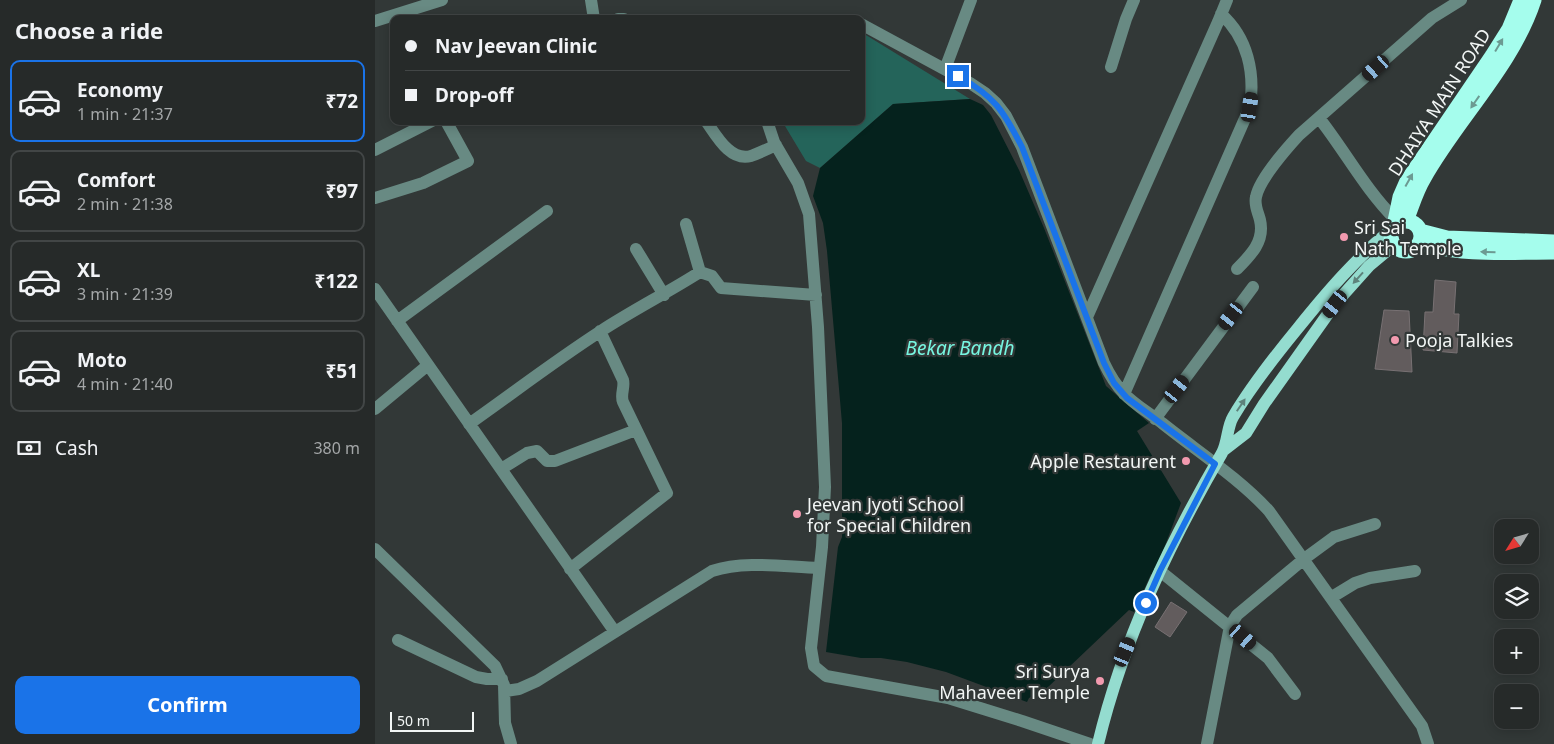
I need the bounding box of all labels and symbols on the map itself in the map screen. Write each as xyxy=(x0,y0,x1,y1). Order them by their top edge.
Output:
street label: DHAIYA MAIN ROAD xyxy=(1382,24,1496,180)
one-way arrow xyxy=(1495,38,1504,51)
car xyxy=(1359,52,1392,84)
route end xyxy=(947,65,969,87)
car xyxy=(1240,91,1259,123)
one-way arrow xyxy=(1469,95,1480,108)
one-way arrow xyxy=(1405,172,1413,187)
place label: Sri Sai Nath Temple xyxy=(1354,215,1462,260)
marker: Sri Sai Nath Temple xyxy=(1338,231,1350,243)
one-way arrow xyxy=(1480,247,1496,255)
one-way arrow xyxy=(1353,272,1364,285)
car xyxy=(1319,288,1350,320)
car xyxy=(1215,300,1246,332)
place label: Pooja Talkies xyxy=(1405,328,1513,352)
marker: Pooja Talkies xyxy=(1389,334,1401,346)
water label: Bekar Bandh xyxy=(906,335,1014,361)
car xyxy=(1161,373,1192,405)
one-way arrow xyxy=(1236,399,1246,412)
place label: Apple Restaurent xyxy=(1030,449,1177,473)
marker: Apple Restaurent xyxy=(1180,455,1192,467)
place label: Jeevan Jyoti School for Special Children xyxy=(805,492,971,537)
marker: Jeevan Jyoti School for Special Children xyxy=(791,508,803,520)
north arrow xyxy=(1494,519,1539,564)
route start xyxy=(1135,592,1157,614)
car xyxy=(1226,621,1259,653)
car xyxy=(1112,635,1137,669)
place label: Sri Surya Mahaveer Temple xyxy=(939,659,1090,704)
marker: Sri Surya Mahaveer Temple xyxy=(1094,675,1106,687)
scale bar xyxy=(390,709,474,732)

